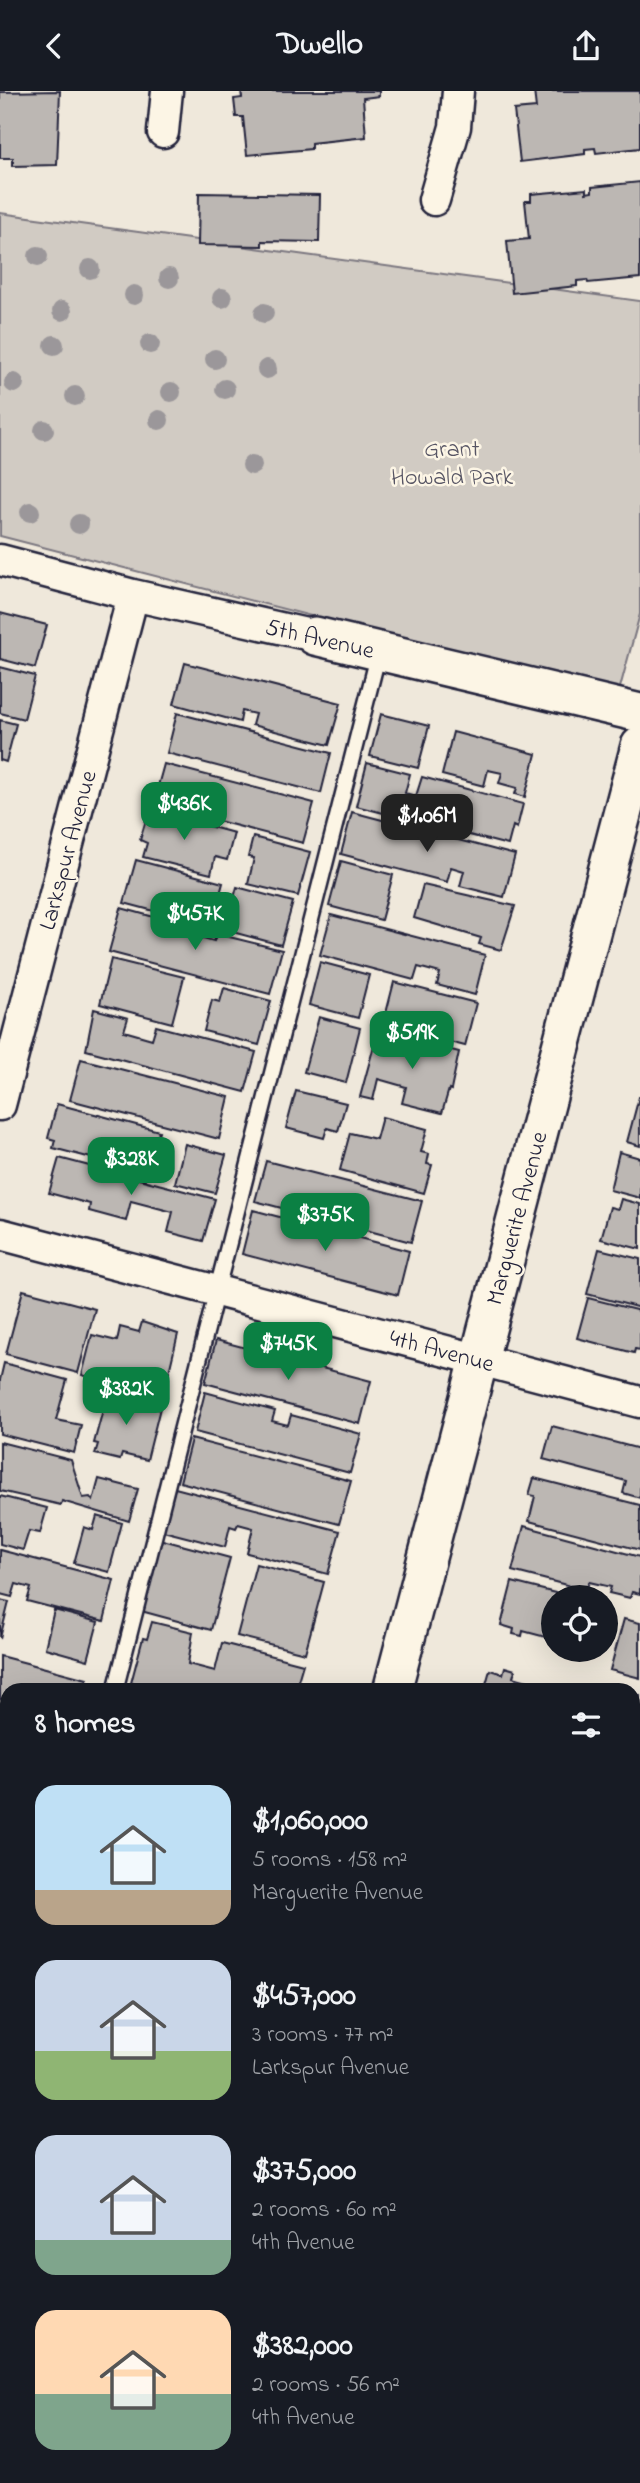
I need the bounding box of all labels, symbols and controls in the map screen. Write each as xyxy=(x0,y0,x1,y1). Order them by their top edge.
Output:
text: Dwello xyxy=(277,22,363,69)
icon: back xyxy=(35,27,73,65)
icon: share xyxy=(567,27,605,65)
park label: Grant Howald Park xyxy=(391,433,513,496)
street label: 5th Avenue xyxy=(261,611,378,670)
street label: Larkspur Avenue xyxy=(31,767,108,934)
pin: $436K xyxy=(135,783,233,842)
text: $436K xyxy=(157,788,211,821)
pin: $1.06M xyxy=(370,795,484,854)
text: $1.06M xyxy=(397,800,457,833)
pin: $457K xyxy=(146,893,244,952)
text: $457K xyxy=(166,898,224,931)
pin: $519K xyxy=(363,1011,461,1071)
text: $519K xyxy=(386,1017,438,1050)
street label: Marguerite Avenue xyxy=(478,1128,558,1309)
pin: $328K xyxy=(82,1137,180,1197)
text: $328K xyxy=(104,1143,158,1176)
pin: $375K xyxy=(276,1193,374,1253)
text: $375K xyxy=(296,1199,354,1232)
street label: 4th Avenue xyxy=(385,1322,498,1383)
pin: $745K xyxy=(239,1323,337,1382)
text: $745K xyxy=(259,1328,317,1361)
pin: $382K xyxy=(77,1367,175,1427)
text: $382K xyxy=(99,1373,153,1406)
map controls xyxy=(541,1585,618,1662)
button: locate xyxy=(541,1585,618,1662)
text: 8 homes xyxy=(35,1703,136,1747)
icon: filters xyxy=(567,1706,605,1744)
text: $1,060,000 xyxy=(252,1800,368,1844)
icon: home xyxy=(91,1813,175,1897)
text: 5 rooms · 158 m² xyxy=(252,1844,407,1877)
text: Marguerite Avenue xyxy=(252,1877,423,1910)
text: $457,000 xyxy=(252,1975,356,2019)
icon: home xyxy=(91,1988,175,2072)
text: 3 rooms · 77 m² xyxy=(252,2019,394,2052)
text: Larkspur Avenue xyxy=(252,2052,409,2085)
text: $375,000 xyxy=(252,2150,356,2194)
icon: home xyxy=(91,2163,175,2247)
text: 2 rooms · 60 m² xyxy=(252,2194,397,2227)
text: 4th Avenue xyxy=(252,2227,355,2260)
text: $382,000 xyxy=(252,2325,353,2369)
icon: home xyxy=(91,2338,175,2422)
text: 2 rooms · 56 m² xyxy=(252,2369,400,2402)
text: 4th Avenue xyxy=(252,2402,355,2435)

